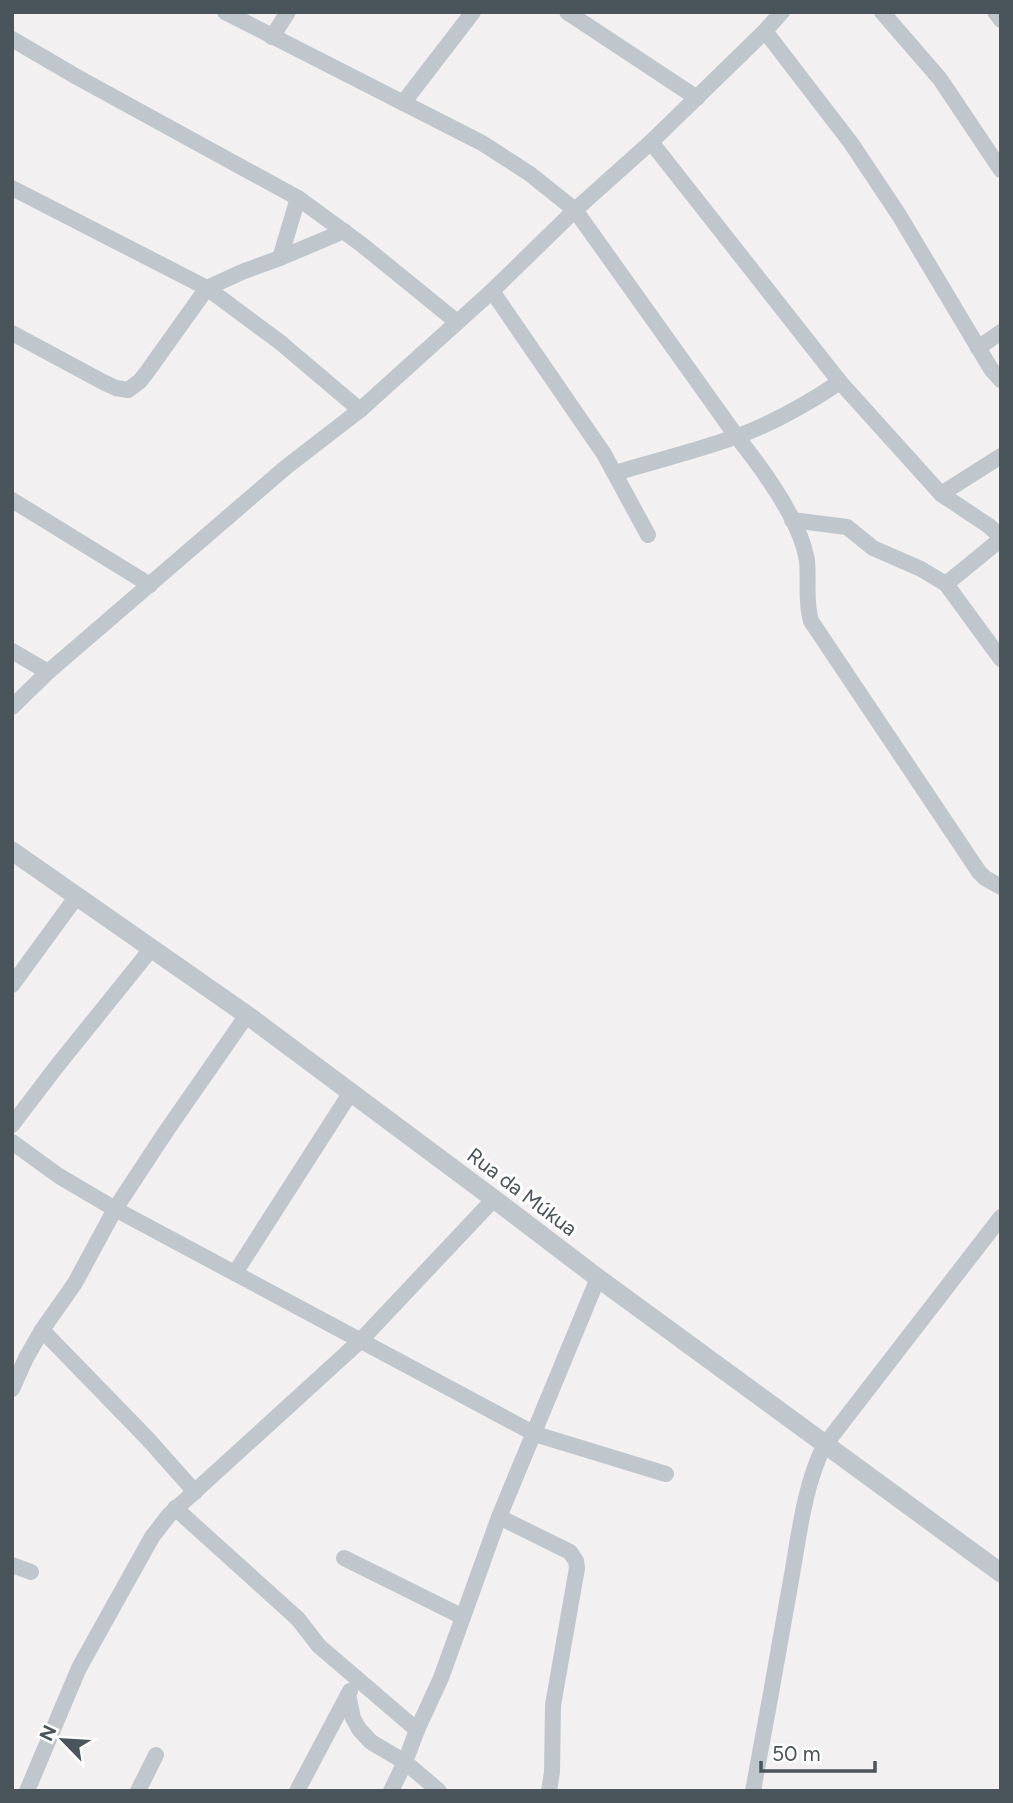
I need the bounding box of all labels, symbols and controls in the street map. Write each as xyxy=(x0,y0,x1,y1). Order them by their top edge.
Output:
street label: Rua da Múkua xyxy=(462,1142,582,1241)
north arrow xyxy=(28,1705,98,1775)
text: N xyxy=(35,1722,62,1745)
scale bar xyxy=(761,1730,875,1774)
text: 50 m xyxy=(772,1741,821,1766)

